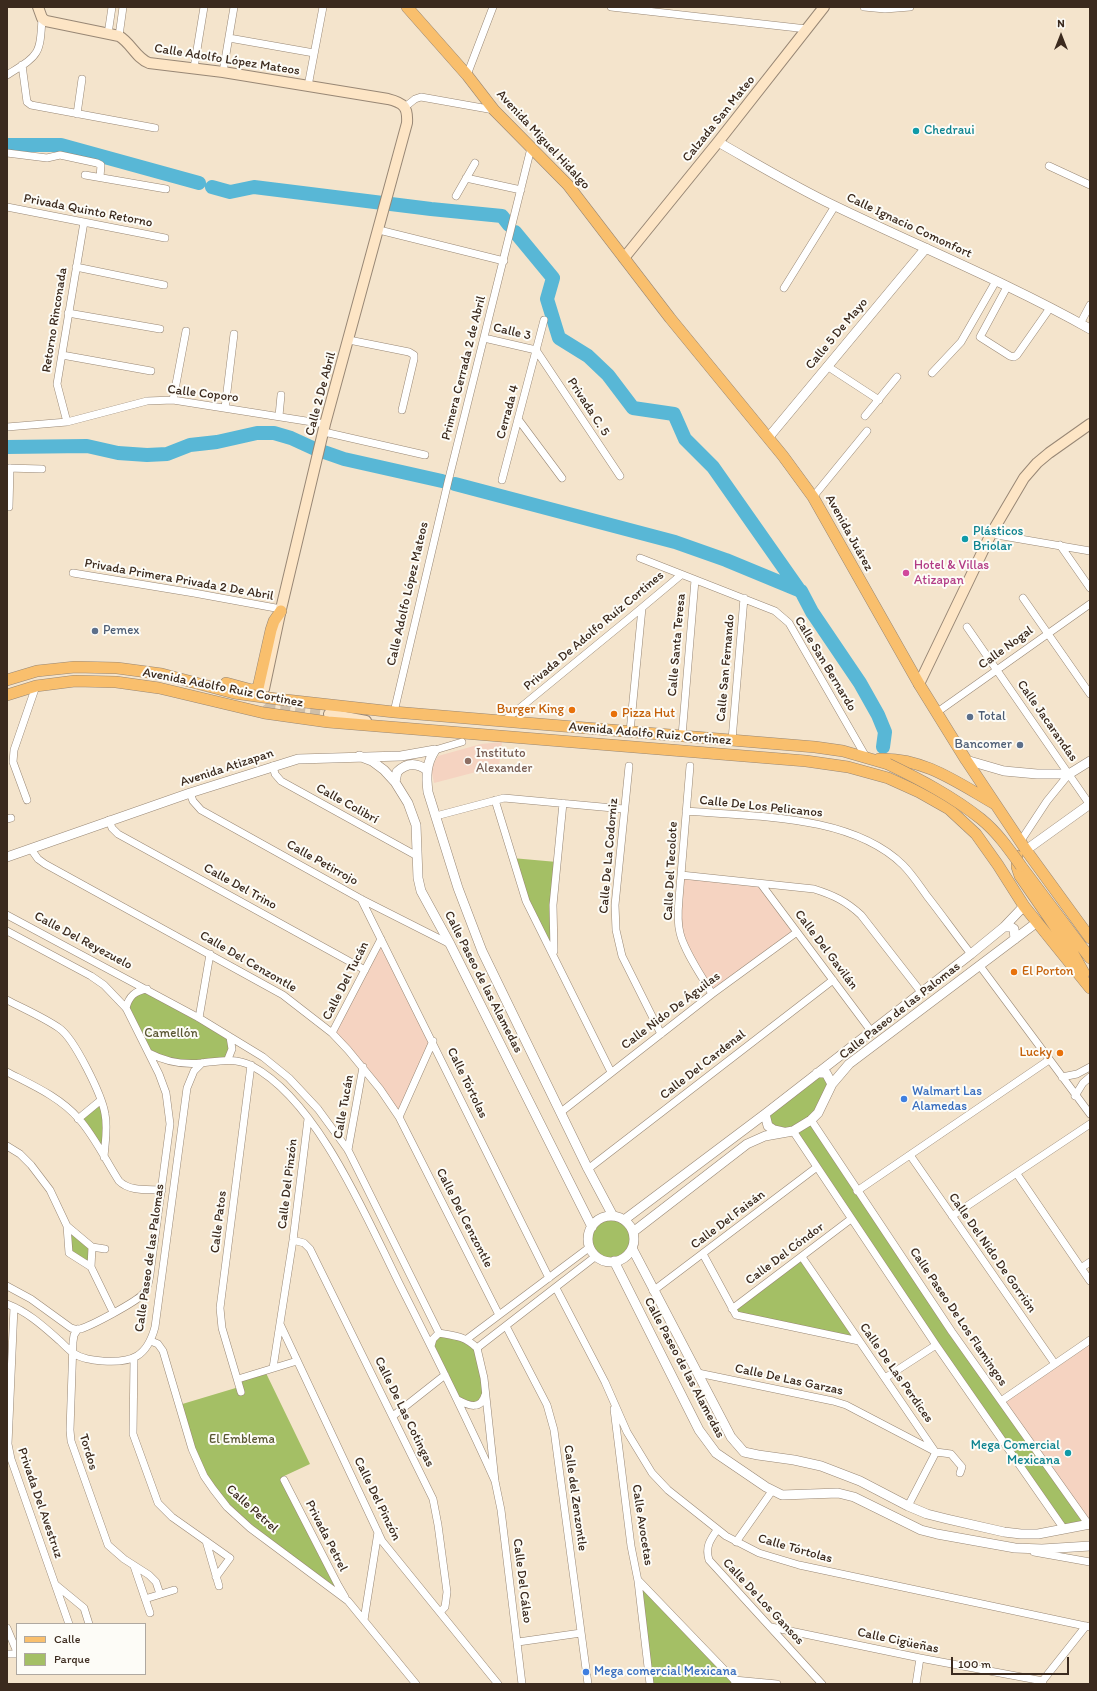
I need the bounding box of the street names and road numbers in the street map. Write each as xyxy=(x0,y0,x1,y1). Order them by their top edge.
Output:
street label: Calle Adolfo López Mateos xyxy=(153,41,301,79)
street label: Calzada San Mateo xyxy=(679,73,759,165)
street label: Avenida Miguel Hidalgo xyxy=(493,87,593,193)
street label: Calle Ignacio Comonfort xyxy=(844,190,974,262)
street label: Privada Quinto Retorno xyxy=(22,191,154,231)
street label: Retorno Rinconada xyxy=(39,266,71,374)
street label: Primera Cerrada 2 de Abril xyxy=(439,294,489,442)
street label: Calle 5 De Mayo xyxy=(803,295,871,373)
street label: Calle 3 xyxy=(491,320,533,344)
street label: Calle 2 De Abril xyxy=(302,350,340,438)
street label: Privada C. 5 xyxy=(563,375,613,439)
street label: Calle Coporo xyxy=(167,382,239,406)
street label: Cerrada 4 xyxy=(493,383,523,441)
street label: Avenida Juárez xyxy=(822,492,876,574)
street label: Calle Adolfo López Mateos xyxy=(384,520,432,668)
street label: Privada Primera Privada 2 De Abril xyxy=(83,556,275,604)
street label: Privada De Adolfo Ruíz Cortines xyxy=(521,568,667,694)
street label: Calle Santa Teresa xyxy=(665,593,689,697)
street label: Calle San Fernando xyxy=(714,614,738,722)
street label: Calle San Bernardo xyxy=(791,614,859,714)
street label: Calle Nogal xyxy=(976,623,1036,673)
street label: Avenida Adolfo Ruiz Cortinez xyxy=(142,665,304,711)
street label: Calle Jacarandas xyxy=(1013,677,1081,765)
street label: Avenida Adolfo Ruiz Cortinez xyxy=(568,719,732,749)
street label: Avenida Atizapan xyxy=(178,746,276,790)
street label: Calle Colibrí xyxy=(313,780,381,828)
street label: Calle De Los Pelicanos xyxy=(699,793,823,821)
street label: Calle De La Codorniz xyxy=(596,798,622,914)
street label: Calle Del Tecolote xyxy=(661,821,681,921)
street label: Calle Petirrojo xyxy=(283,837,361,889)
street label: Calle Del Trino xyxy=(201,860,279,914)
street label: Calle Del Gavilán xyxy=(791,907,861,993)
street label: Calle Paseo de las Alamedas xyxy=(440,908,526,1056)
street label: Calle Del Reyezuelo xyxy=(31,909,135,973)
street label: Calle Del Cenzontle xyxy=(197,928,299,996)
street label: Calle Del Tucán xyxy=(319,939,373,1023)
street label: Calle Paseo de las Palomas xyxy=(836,959,964,1063)
street label: Calle Nido De Águilas xyxy=(618,969,724,1053)
street label: Calle Del Cardenal xyxy=(657,1027,749,1103)
street label: Calle Tórtolas xyxy=(443,1045,491,1121)
street label: Calle Tucán xyxy=(331,1074,357,1140)
street label: Calle Del Pinzón xyxy=(275,1138,301,1230)
street label: Calle Del Cenzontle xyxy=(432,1166,496,1270)
street label: Calle Paseo de las Palomas xyxy=(132,1183,168,1333)
street label: Calle Del Faisán xyxy=(688,1187,768,1253)
street label: Calle Patos xyxy=(207,1190,231,1254)
street label: Calle Del Nido De Gorrión xyxy=(945,1190,1039,1316)
street label: Calle Del Cóndor xyxy=(743,1219,827,1289)
street label: Calle Paseo De Los Flamingos xyxy=(906,1245,1010,1389)
street label: Calle Paseo de las Alamedas xyxy=(640,1295,728,1441)
street label: Calle De Las Perdices xyxy=(856,1320,936,1426)
street label: Calle De Las Cotingas xyxy=(371,1354,437,1470)
street label: Calle De Las Garzas xyxy=(733,1361,845,1399)
street label: Tordos xyxy=(75,1432,101,1472)
street label: Calle del Zenzontle xyxy=(560,1444,590,1552)
street label: Privada Del Avestruz xyxy=(14,1446,66,1560)
street label: Calle Del Pinzón xyxy=(350,1455,404,1543)
street label: Calle Petrel xyxy=(223,1482,281,1536)
street label: Calle Avocetas xyxy=(628,1483,656,1567)
street label: Privada Petrel xyxy=(301,1498,351,1574)
street label: Calle Tórtolas xyxy=(756,1531,834,1567)
street label: Calle Del Cálao xyxy=(509,1538,535,1624)
street label: Calle De Los Gansos xyxy=(719,1556,807,1648)
street label: Calle Cigüeñas xyxy=(856,1625,940,1657)

